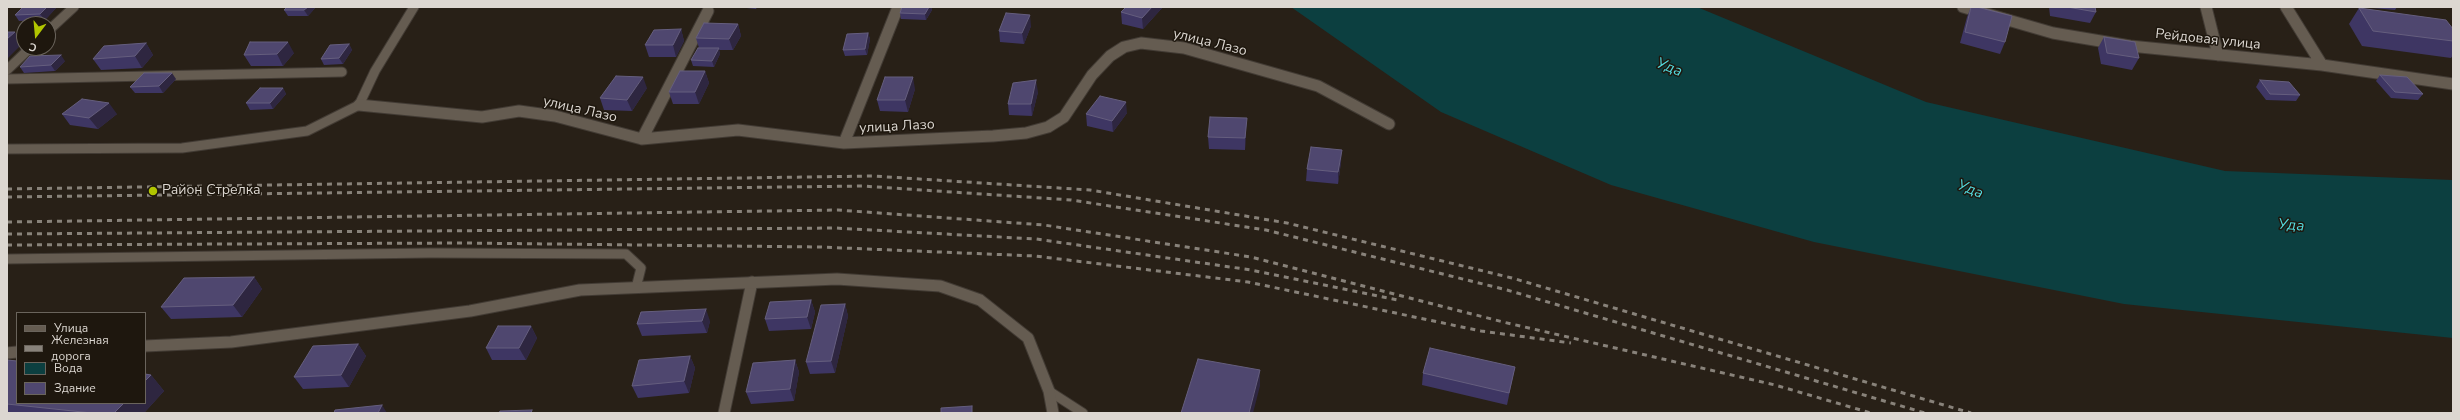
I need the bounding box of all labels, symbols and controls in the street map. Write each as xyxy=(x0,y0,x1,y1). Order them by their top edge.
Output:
north arrow xyxy=(16,16,56,56)
street label: улица Лазо xyxy=(1171,26,1249,60)
street label: Рейдовая улица xyxy=(2154,26,2262,54)
text: С xyxy=(27,39,39,55)
water label: Уда xyxy=(1653,55,1685,81)
street label: улица Лазо xyxy=(541,93,619,127)
street label: улица Лазо xyxy=(859,117,935,137)
water label: Уда xyxy=(1954,177,1986,203)
place label: Район Стрелка xyxy=(162,183,261,199)
marker: Район Стрелка xyxy=(147,185,159,197)
water label: Уда xyxy=(2277,216,2305,236)
legend xyxy=(16,312,146,404)
text: Улица xyxy=(54,320,88,336)
text: Железная дорога xyxy=(51,332,109,364)
text: Вода xyxy=(54,360,82,376)
text: Здание xyxy=(54,380,96,396)

